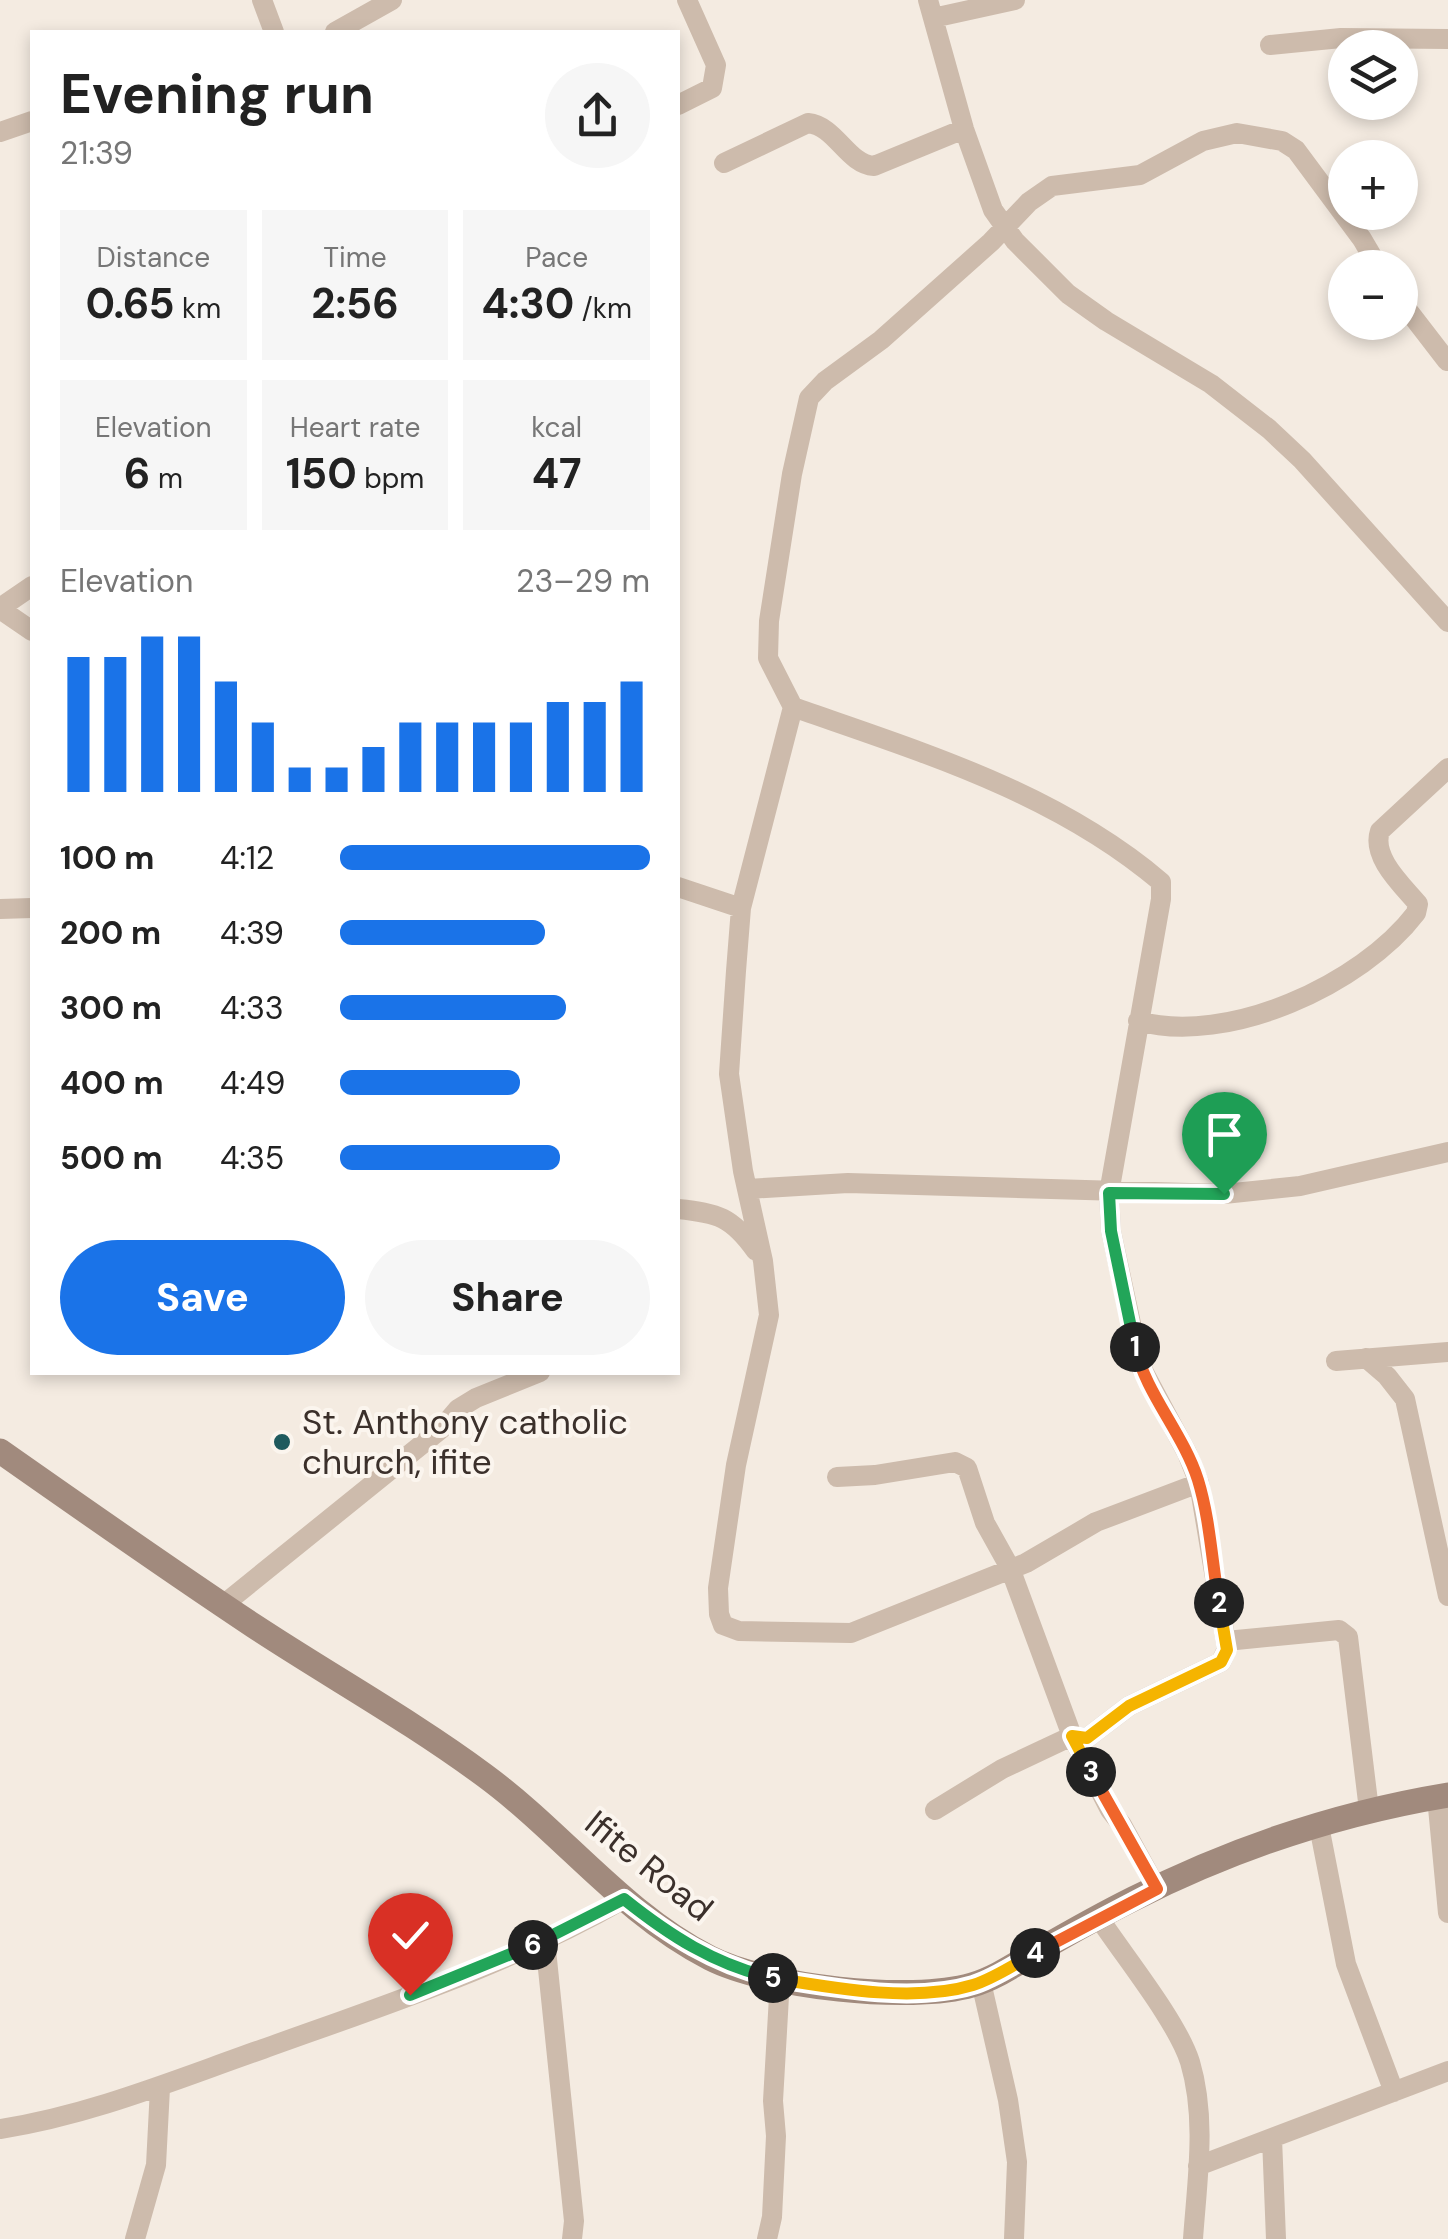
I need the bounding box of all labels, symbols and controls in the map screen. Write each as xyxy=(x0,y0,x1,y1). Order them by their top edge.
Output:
map controls xyxy=(1328,30,1418,340)
button: layers xyxy=(1328,30,1418,120)
text: Evening run xyxy=(60,58,374,130)
button: share xyxy=(545,63,650,168)
text: 21:39 xyxy=(60,132,133,174)
button: + xyxy=(1328,140,1418,230)
text: Distance xyxy=(97,239,210,276)
text: Time xyxy=(323,239,387,276)
text: Pace xyxy=(525,239,588,276)
button: − xyxy=(1328,250,1418,340)
text: 0.65 xyxy=(86,276,175,331)
text: 2:56 xyxy=(311,276,399,331)
text: 4:30 xyxy=(481,276,574,331)
text: km xyxy=(175,290,221,327)
text: /km xyxy=(574,290,632,327)
text: Elevation xyxy=(95,409,212,446)
text: Heart rate xyxy=(290,409,420,446)
text: kcal xyxy=(531,409,582,446)
text: 6 xyxy=(124,446,150,501)
text: 150 xyxy=(286,446,357,501)
text: 47 xyxy=(532,446,582,501)
text: m xyxy=(150,460,183,497)
text: bpm xyxy=(357,460,424,497)
text: Elevation xyxy=(60,560,193,602)
text: 23–29 m xyxy=(516,560,650,602)
text: 100 m xyxy=(60,837,154,879)
text: 4:12 xyxy=(220,837,274,879)
text: 200 m xyxy=(60,912,161,954)
text: 4:39 xyxy=(220,912,284,954)
text: 300 m xyxy=(60,987,162,1029)
text: 4:33 xyxy=(220,987,284,1029)
text: 400 m xyxy=(60,1062,164,1104)
text: 4:49 xyxy=(220,1062,285,1104)
pin xyxy=(1182,1092,1267,1195)
icon: arrive xyxy=(1197,1107,1252,1162)
text: 500 m xyxy=(60,1137,163,1179)
text: 4:35 xyxy=(220,1137,284,1179)
button: Save xyxy=(60,1240,345,1355)
button: Share xyxy=(365,1240,650,1355)
pin: 1 xyxy=(1110,1322,1160,1372)
text: 1 xyxy=(1130,1328,1140,1365)
place label: St. Anthony catholic church, ifite xyxy=(302,1399,628,1485)
marker: St. Anthony catholic church, ifite xyxy=(271,1431,293,1453)
pin: 2 xyxy=(1194,1578,1244,1628)
text: 2 xyxy=(1211,1584,1227,1621)
pin: 3 xyxy=(1066,1747,1116,1797)
text: 3 xyxy=(1083,1753,1099,1790)
street label: Ifite Road xyxy=(576,1800,722,1932)
pin xyxy=(368,1893,453,1996)
icon: check xyxy=(383,1908,438,1963)
pin: 6 xyxy=(508,1920,558,1970)
text: 6 xyxy=(524,1926,542,1963)
pin: 4 xyxy=(1010,1928,1060,1978)
text: 4 xyxy=(1026,1934,1044,1971)
pin: 5 xyxy=(748,1953,798,2003)
text: 5 xyxy=(764,1959,782,1996)

